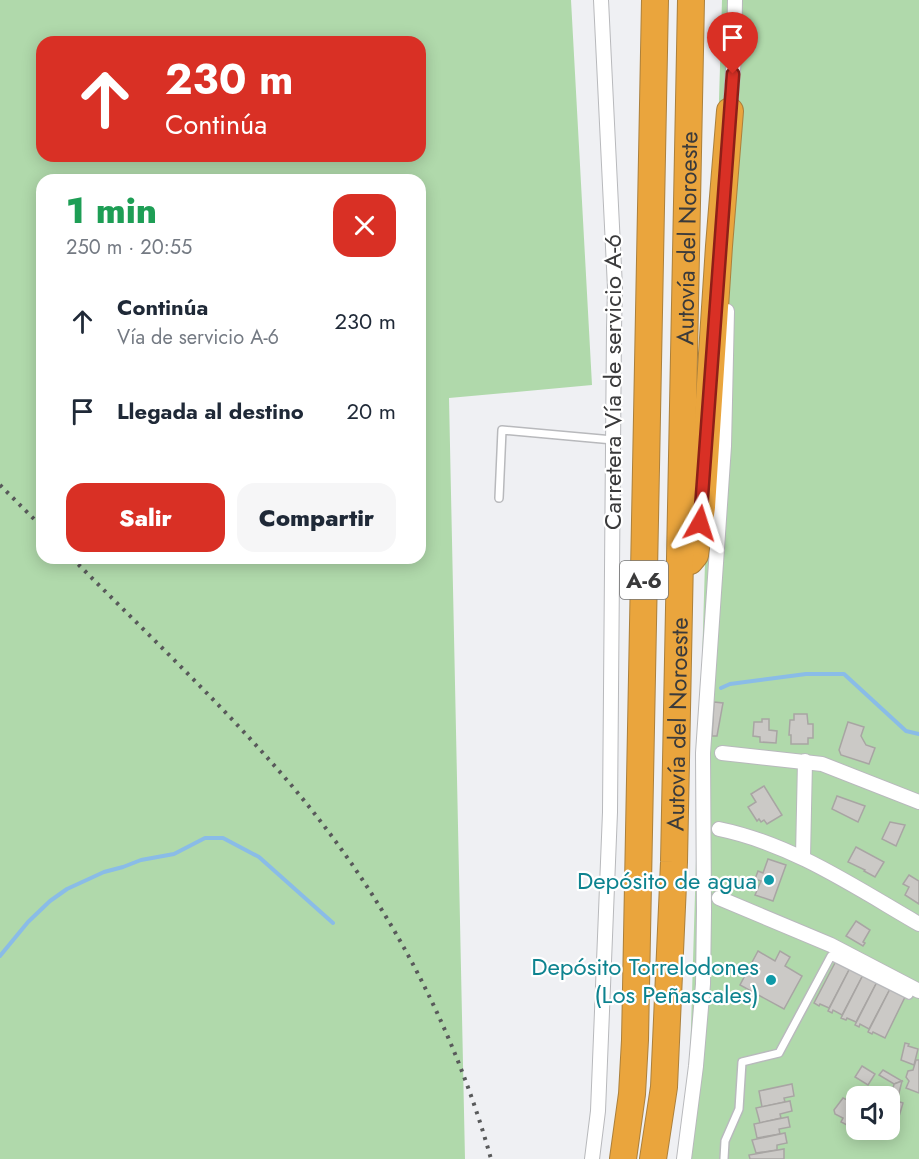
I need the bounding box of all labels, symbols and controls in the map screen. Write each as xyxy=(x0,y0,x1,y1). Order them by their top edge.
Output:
pin xyxy=(707,12,758,74)
icon: arrive xyxy=(716,21,749,54)
text: 230 m xyxy=(165,49,293,110)
icon: ahead xyxy=(66,60,144,138)
text: Continúa xyxy=(165,105,267,144)
street label: Autovía del Noroeste xyxy=(667,131,706,345)
text: 1 min xyxy=(66,184,157,236)
button: close xyxy=(333,194,396,257)
text: 250 m · 20:55 xyxy=(66,233,192,262)
street label: Carretera Vía de servicio A-6 xyxy=(595,234,630,530)
text: Continúa xyxy=(117,291,208,323)
icon: ahead xyxy=(66,305,99,338)
text: 230 m xyxy=(335,305,396,337)
text: Vía de servicio A-6 xyxy=(117,323,279,352)
icon: arrive xyxy=(66,395,99,428)
text: Llegada al destino xyxy=(117,395,304,427)
text: 20 m xyxy=(347,395,396,427)
button: Salir xyxy=(66,483,225,552)
button: Compartir xyxy=(237,483,396,552)
position arrow xyxy=(668,491,732,555)
road number: A-6 xyxy=(620,561,668,599)
street label: Autovía del Noroeste xyxy=(657,617,696,831)
place label: Depósito de agua xyxy=(577,863,757,898)
marker: Depósito de agua xyxy=(762,873,776,887)
place label: Depósito Torrelodones (Los Peñascales) xyxy=(531,949,759,1012)
marker: Depósito Torrelodones (Los Peñascales) xyxy=(764,973,778,987)
map controls xyxy=(846,1086,900,1140)
button: sound xyxy=(846,1086,900,1140)

